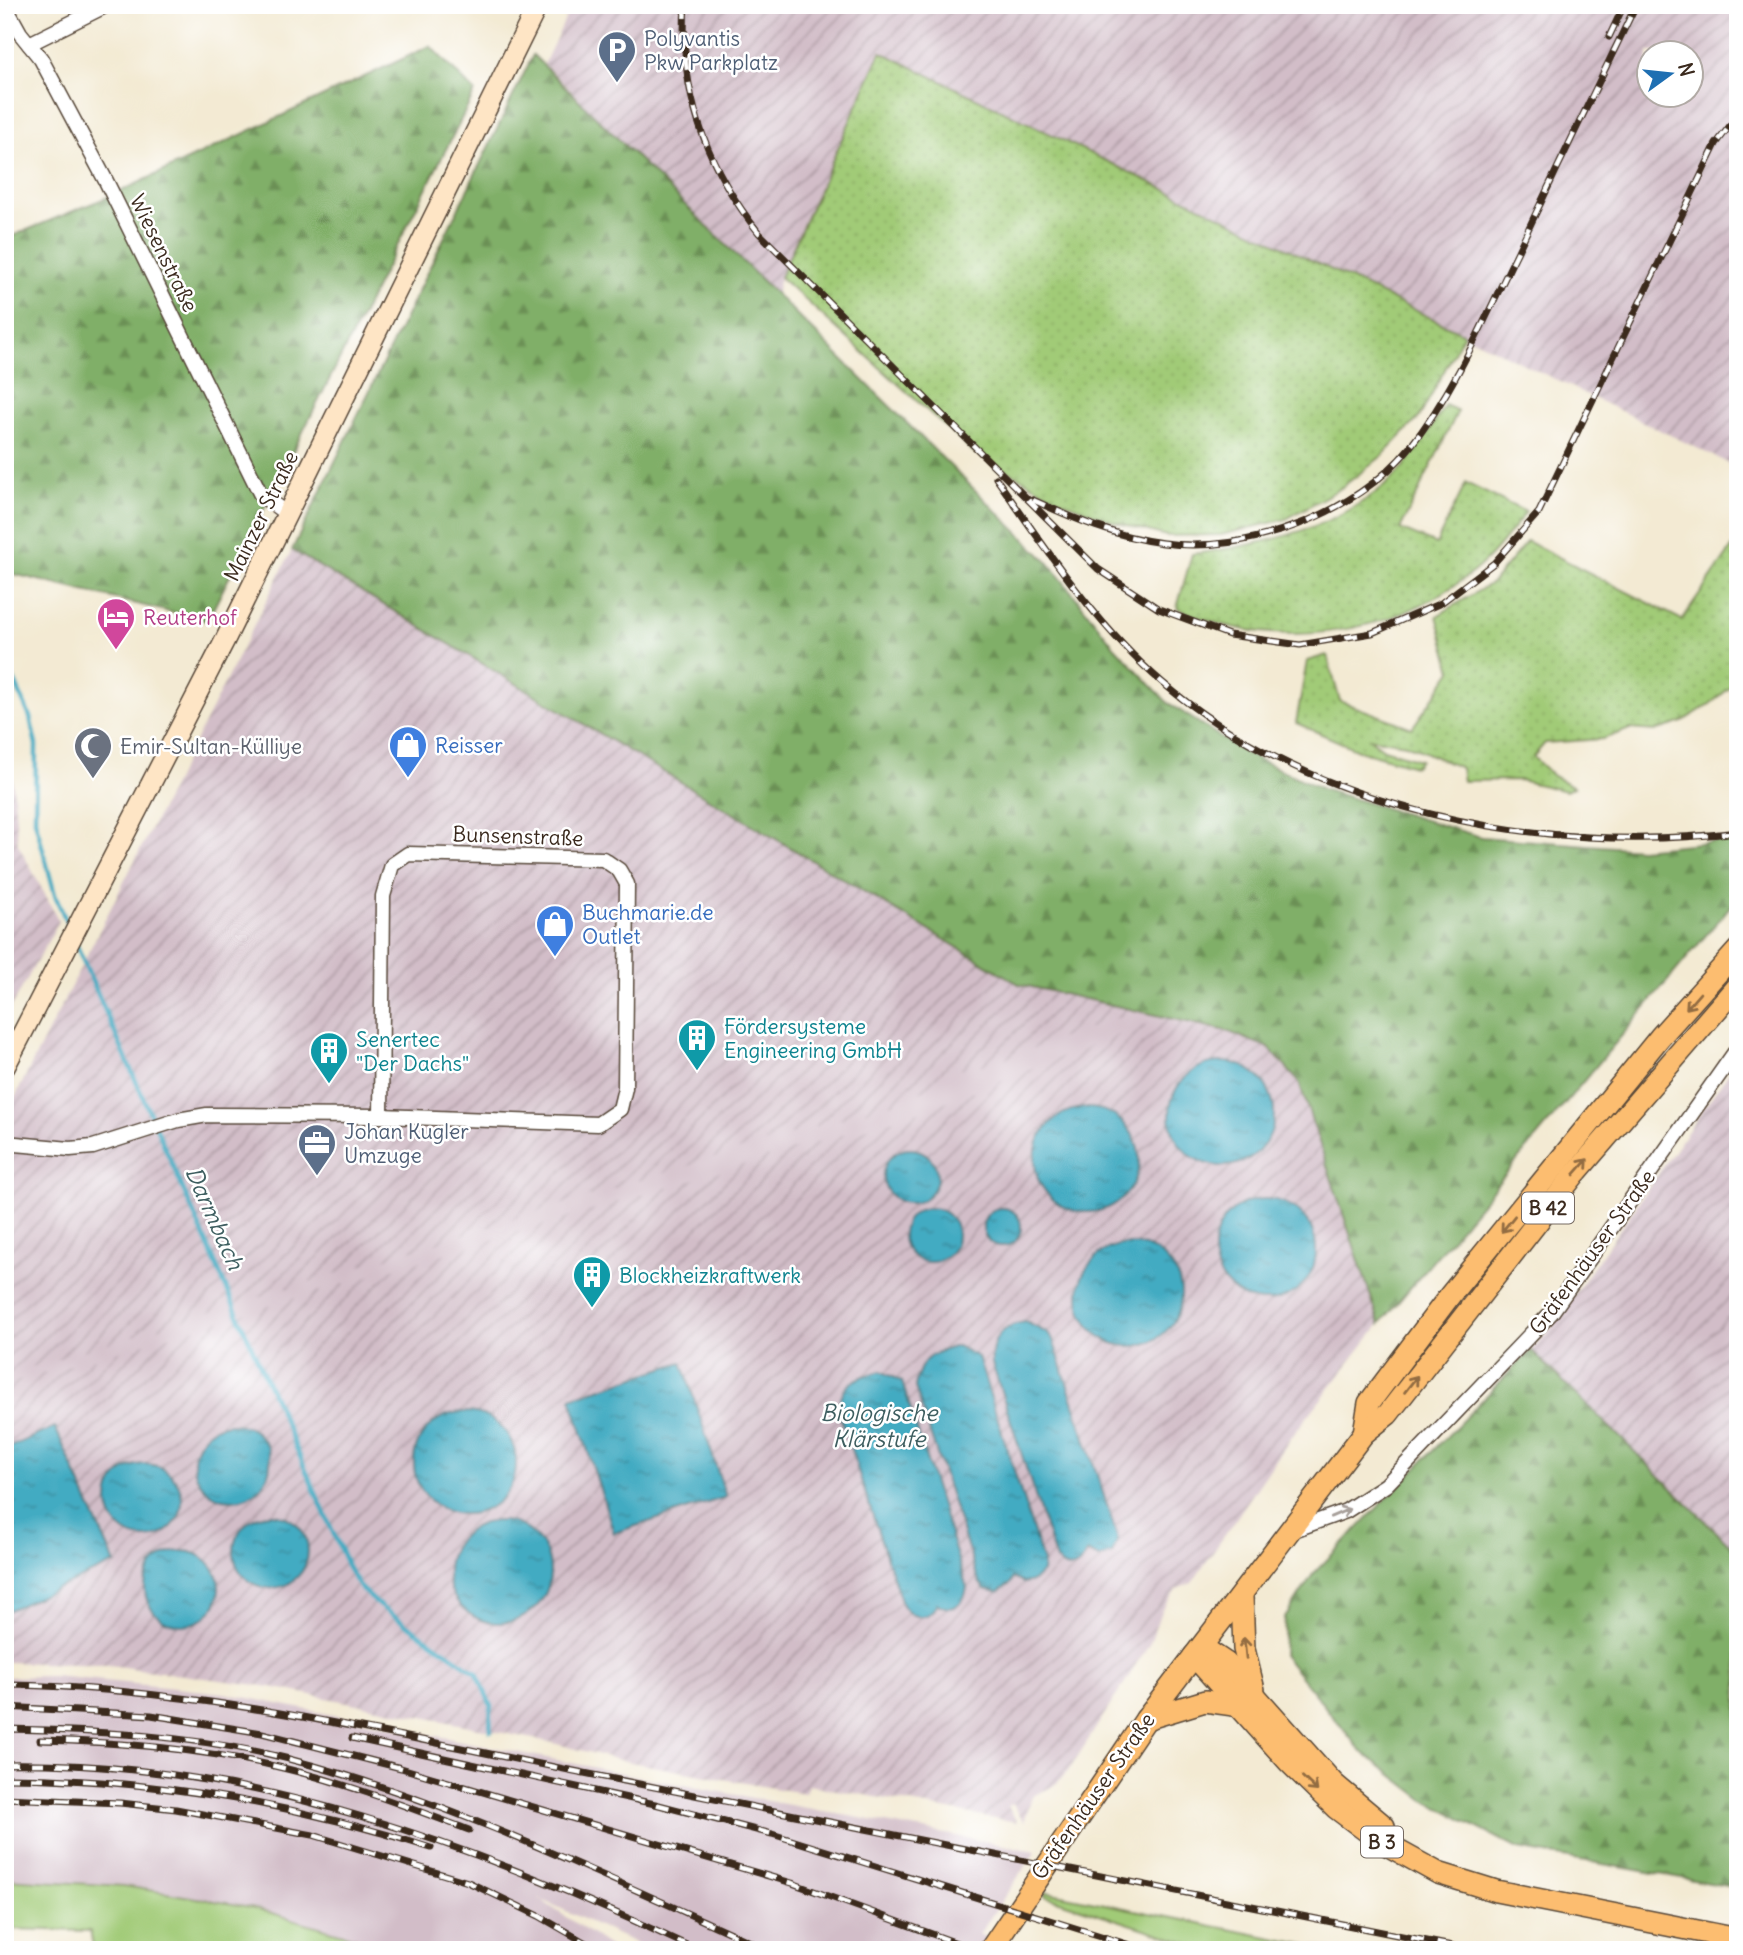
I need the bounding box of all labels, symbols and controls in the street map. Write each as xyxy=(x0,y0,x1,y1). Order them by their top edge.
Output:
place label: Polyvantis Pkw Parkplatz xyxy=(644,25,778,76)
parking icon: Polyvantis Pkw Parkplatz xyxy=(596,29,638,84)
north arrow xyxy=(1634,38,1704,108)
text: N xyxy=(1673,60,1700,79)
street label: Wiesenstraße xyxy=(124,190,204,316)
street label: Mainzer Straße xyxy=(218,446,304,586)
hotel icon: Reuterhof xyxy=(95,596,137,651)
place label: Reuterhof xyxy=(143,604,238,631)
shop icon: Reisser xyxy=(387,724,429,779)
mosque icon: Emir-Sultan-Külliye xyxy=(72,725,114,780)
place label: Reisser xyxy=(435,732,503,759)
place label: Emir-Sultan-Külliye xyxy=(120,733,302,760)
street label: Bunsenstraße xyxy=(452,820,584,852)
place label: Buchmarie.de Outlet xyxy=(582,899,714,950)
shop icon: Buchmarie.de Outlet xyxy=(534,903,576,958)
one-way arrow xyxy=(1684,992,1701,1009)
place label: Fördersysteme Engineering GmbH xyxy=(724,1013,902,1064)
building icon: Fördersysteme Engineering GmbH xyxy=(676,1017,718,1072)
place label: Senertec "Der Dachs" xyxy=(356,1026,469,1077)
building icon: Senertec "Der Dachs" xyxy=(308,1030,350,1085)
place label: Johan Kugler Umzuge xyxy=(344,1118,469,1169)
office icon: Johan Kugler Umzuge xyxy=(296,1122,338,1177)
one-way arrow xyxy=(1573,1158,1589,1176)
water label: Darmbach xyxy=(179,1162,251,1275)
street label: Gräfenhäuser Straße xyxy=(1523,1164,1661,1340)
road number: B 42 xyxy=(1522,1192,1574,1224)
one-way arrow xyxy=(1500,1214,1516,1232)
building icon: Blockheizkraftwerk xyxy=(571,1254,613,1309)
place label: Blockheizkraftwerk xyxy=(619,1262,801,1289)
one-way arrow xyxy=(1403,1376,1418,1394)
water label: Biologische Klärstufe xyxy=(820,1398,939,1453)
one-way arrow xyxy=(1329,1505,1350,1518)
one-way arrow xyxy=(1238,1637,1251,1660)
street label: Gräfenhäuser Straße xyxy=(1025,1707,1161,1885)
one-way arrow xyxy=(1302,1775,1319,1792)
road number: B 3 xyxy=(1361,1826,1403,1858)

